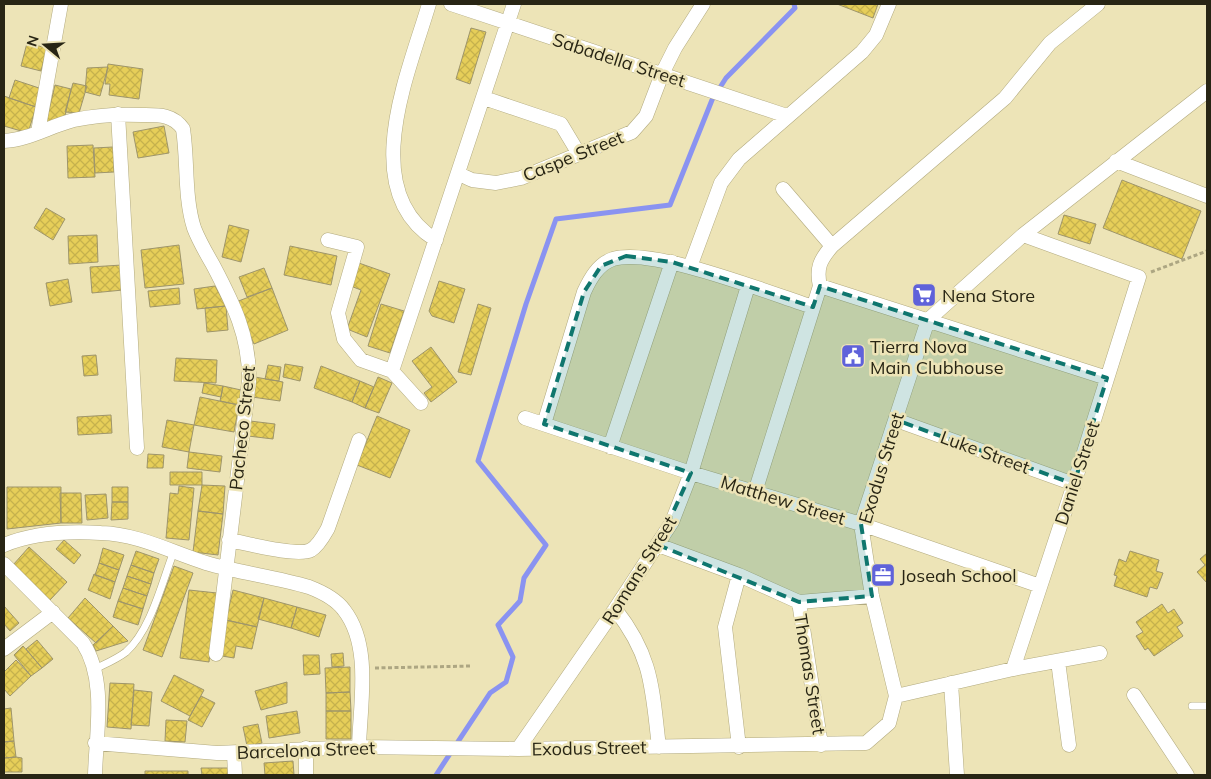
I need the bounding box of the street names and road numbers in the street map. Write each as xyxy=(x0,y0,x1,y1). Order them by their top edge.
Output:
street label: Sabadella Street xyxy=(550,28,688,92)
street label: Caspe Street xyxy=(519,125,627,187)
street label: Pacheco Street xyxy=(224,365,260,491)
street label: Exodus Street xyxy=(853,410,909,526)
street label: Daniel Street xyxy=(1049,418,1105,528)
street label: Luke Street xyxy=(937,425,1033,479)
street label: Matthew Street xyxy=(718,470,848,530)
street label: Romans Street xyxy=(597,512,681,628)
street label: Thomas Street xyxy=(789,612,831,736)
street label: Exodus Street xyxy=(531,735,647,761)
street label: Barcelona Street xyxy=(236,736,376,764)

